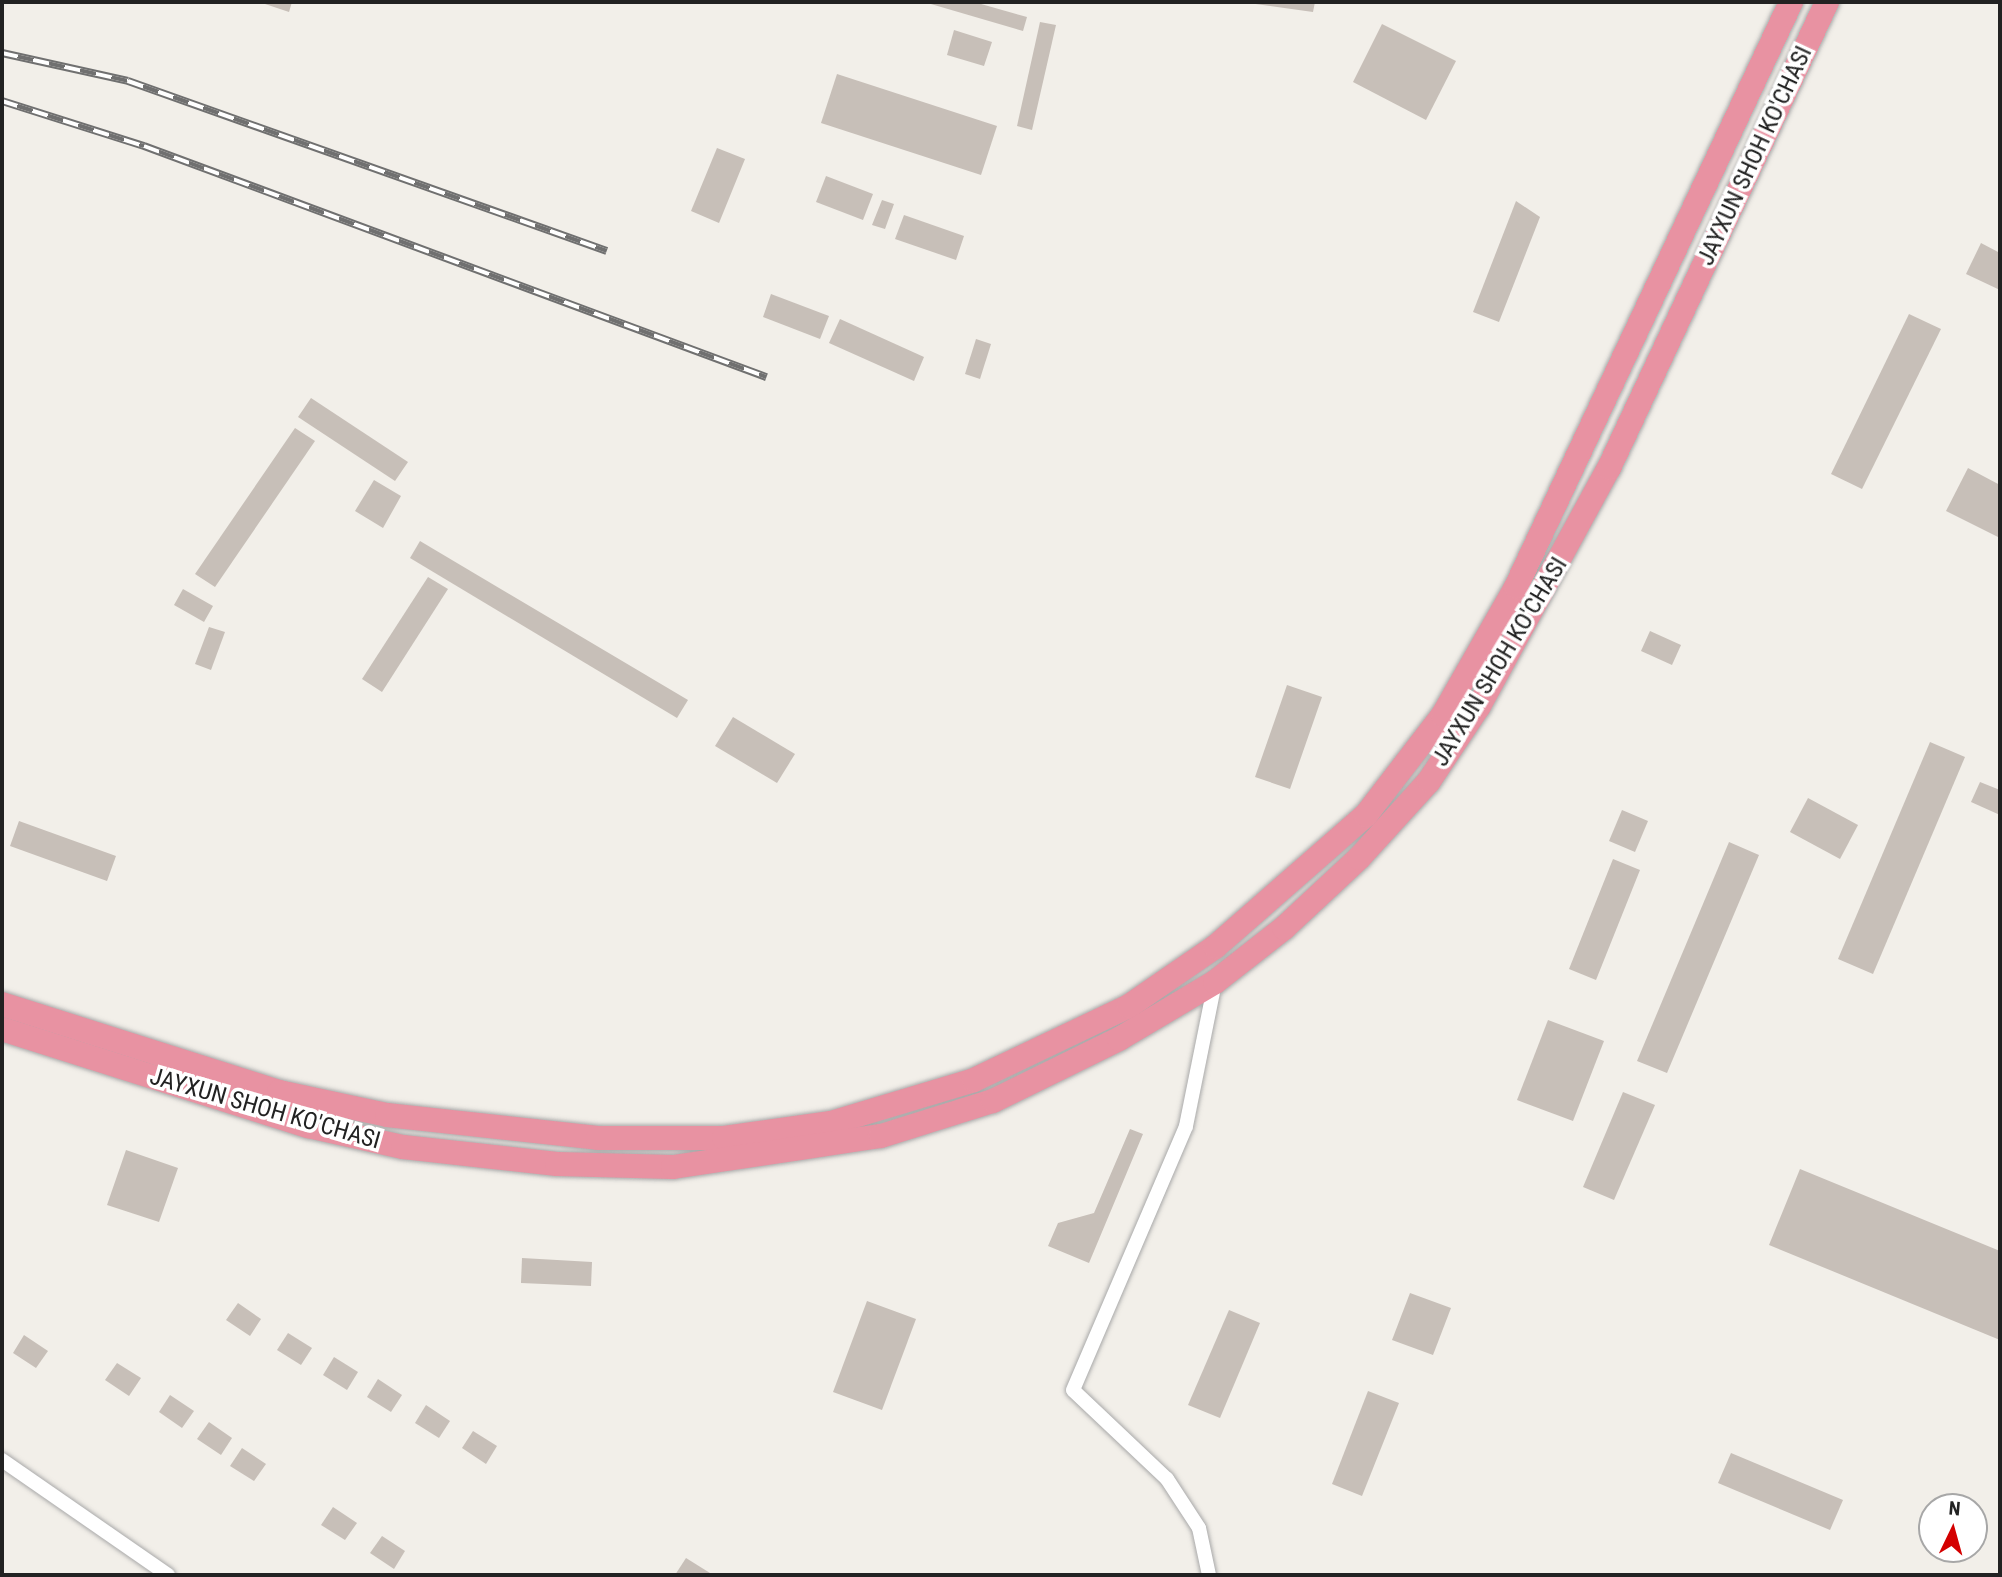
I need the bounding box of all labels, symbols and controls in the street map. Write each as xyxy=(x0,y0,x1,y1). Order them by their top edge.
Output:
street label: JAYXUN SHOH KO'CHASI xyxy=(1692,42,1818,270)
street label: JAYXUN SHOH KO'CHASI xyxy=(1426,552,1574,772)
street label: JAYXUN SHOH KO'CHASI xyxy=(146,1062,384,1156)
north arrow xyxy=(1918,1493,1988,1563)
text: N xyxy=(1948,1497,1961,1521)

